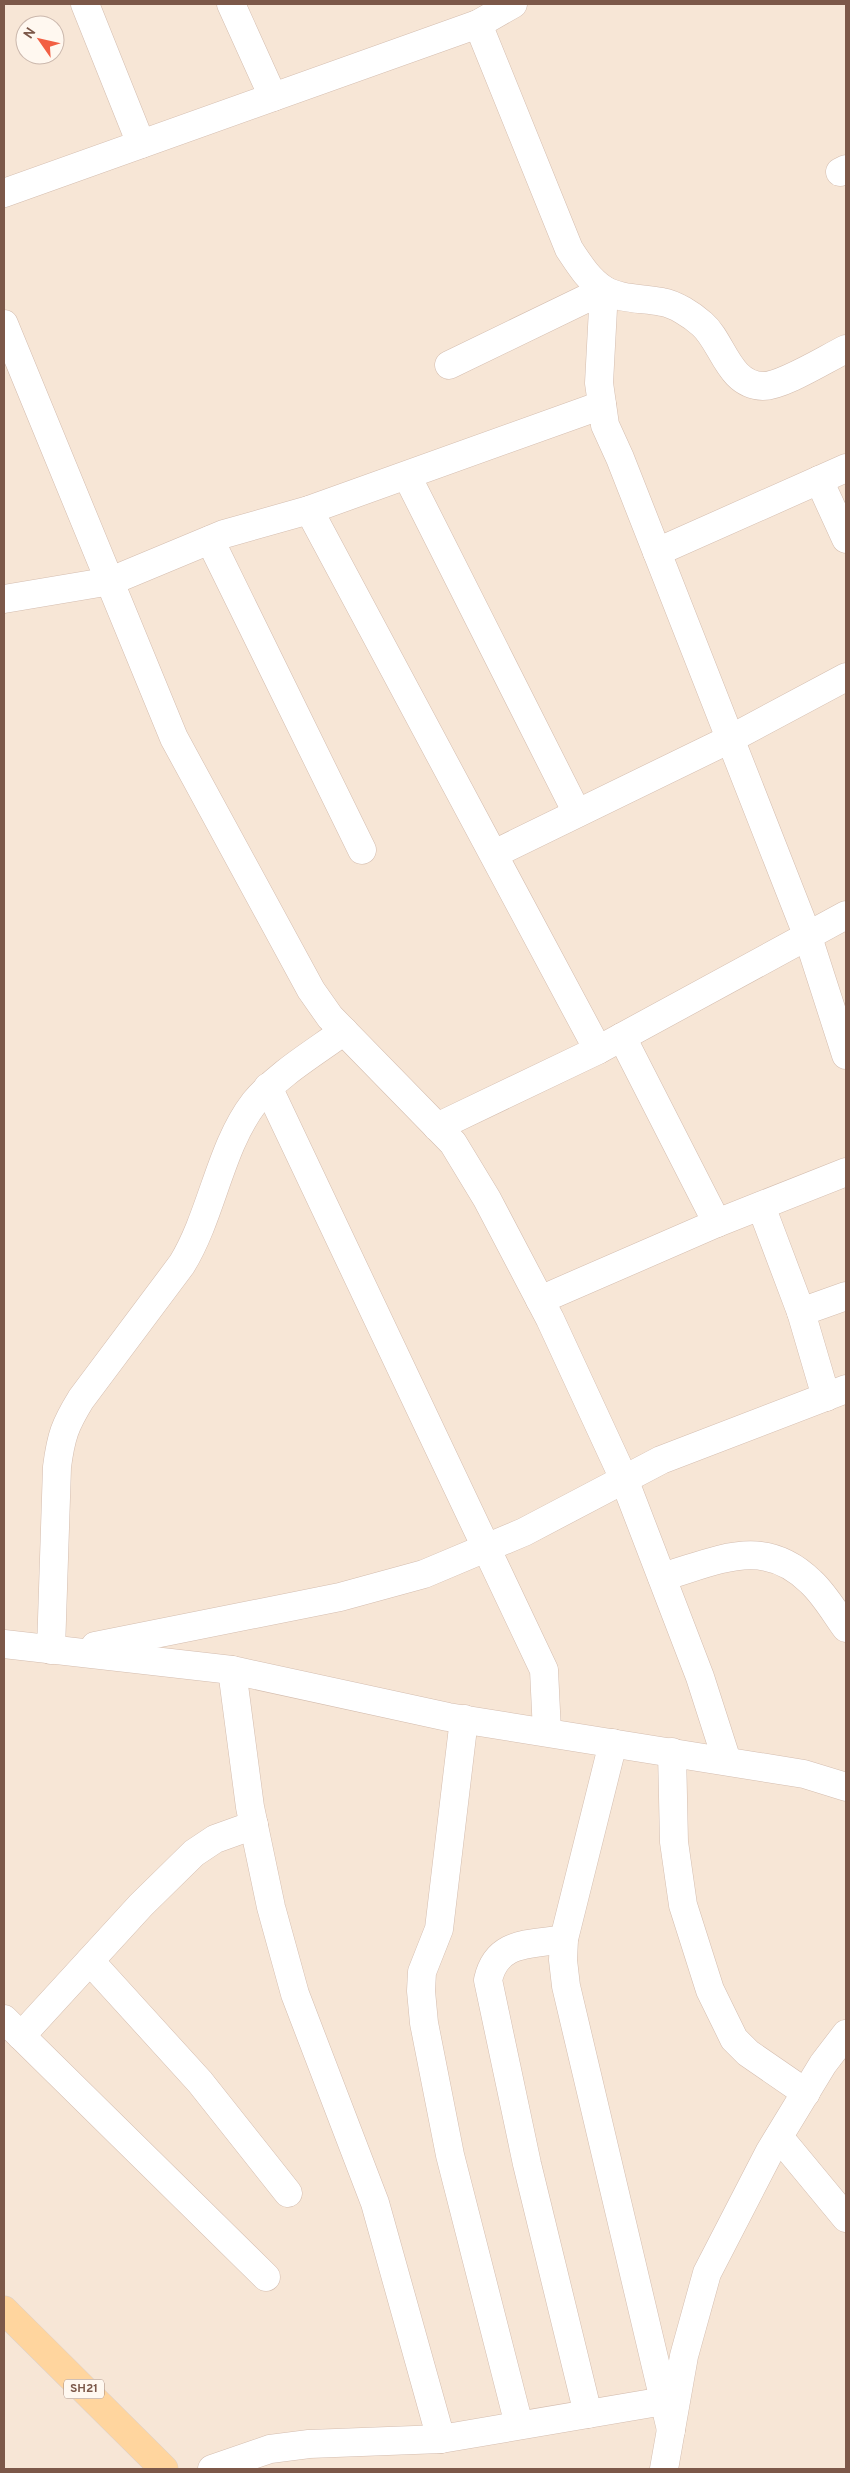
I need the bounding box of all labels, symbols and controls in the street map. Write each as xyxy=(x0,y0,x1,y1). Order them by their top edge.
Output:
north arrow xyxy=(15,15,65,65)
text: N xyxy=(21,25,40,42)
road number: SH21 xyxy=(64,2380,104,2398)

